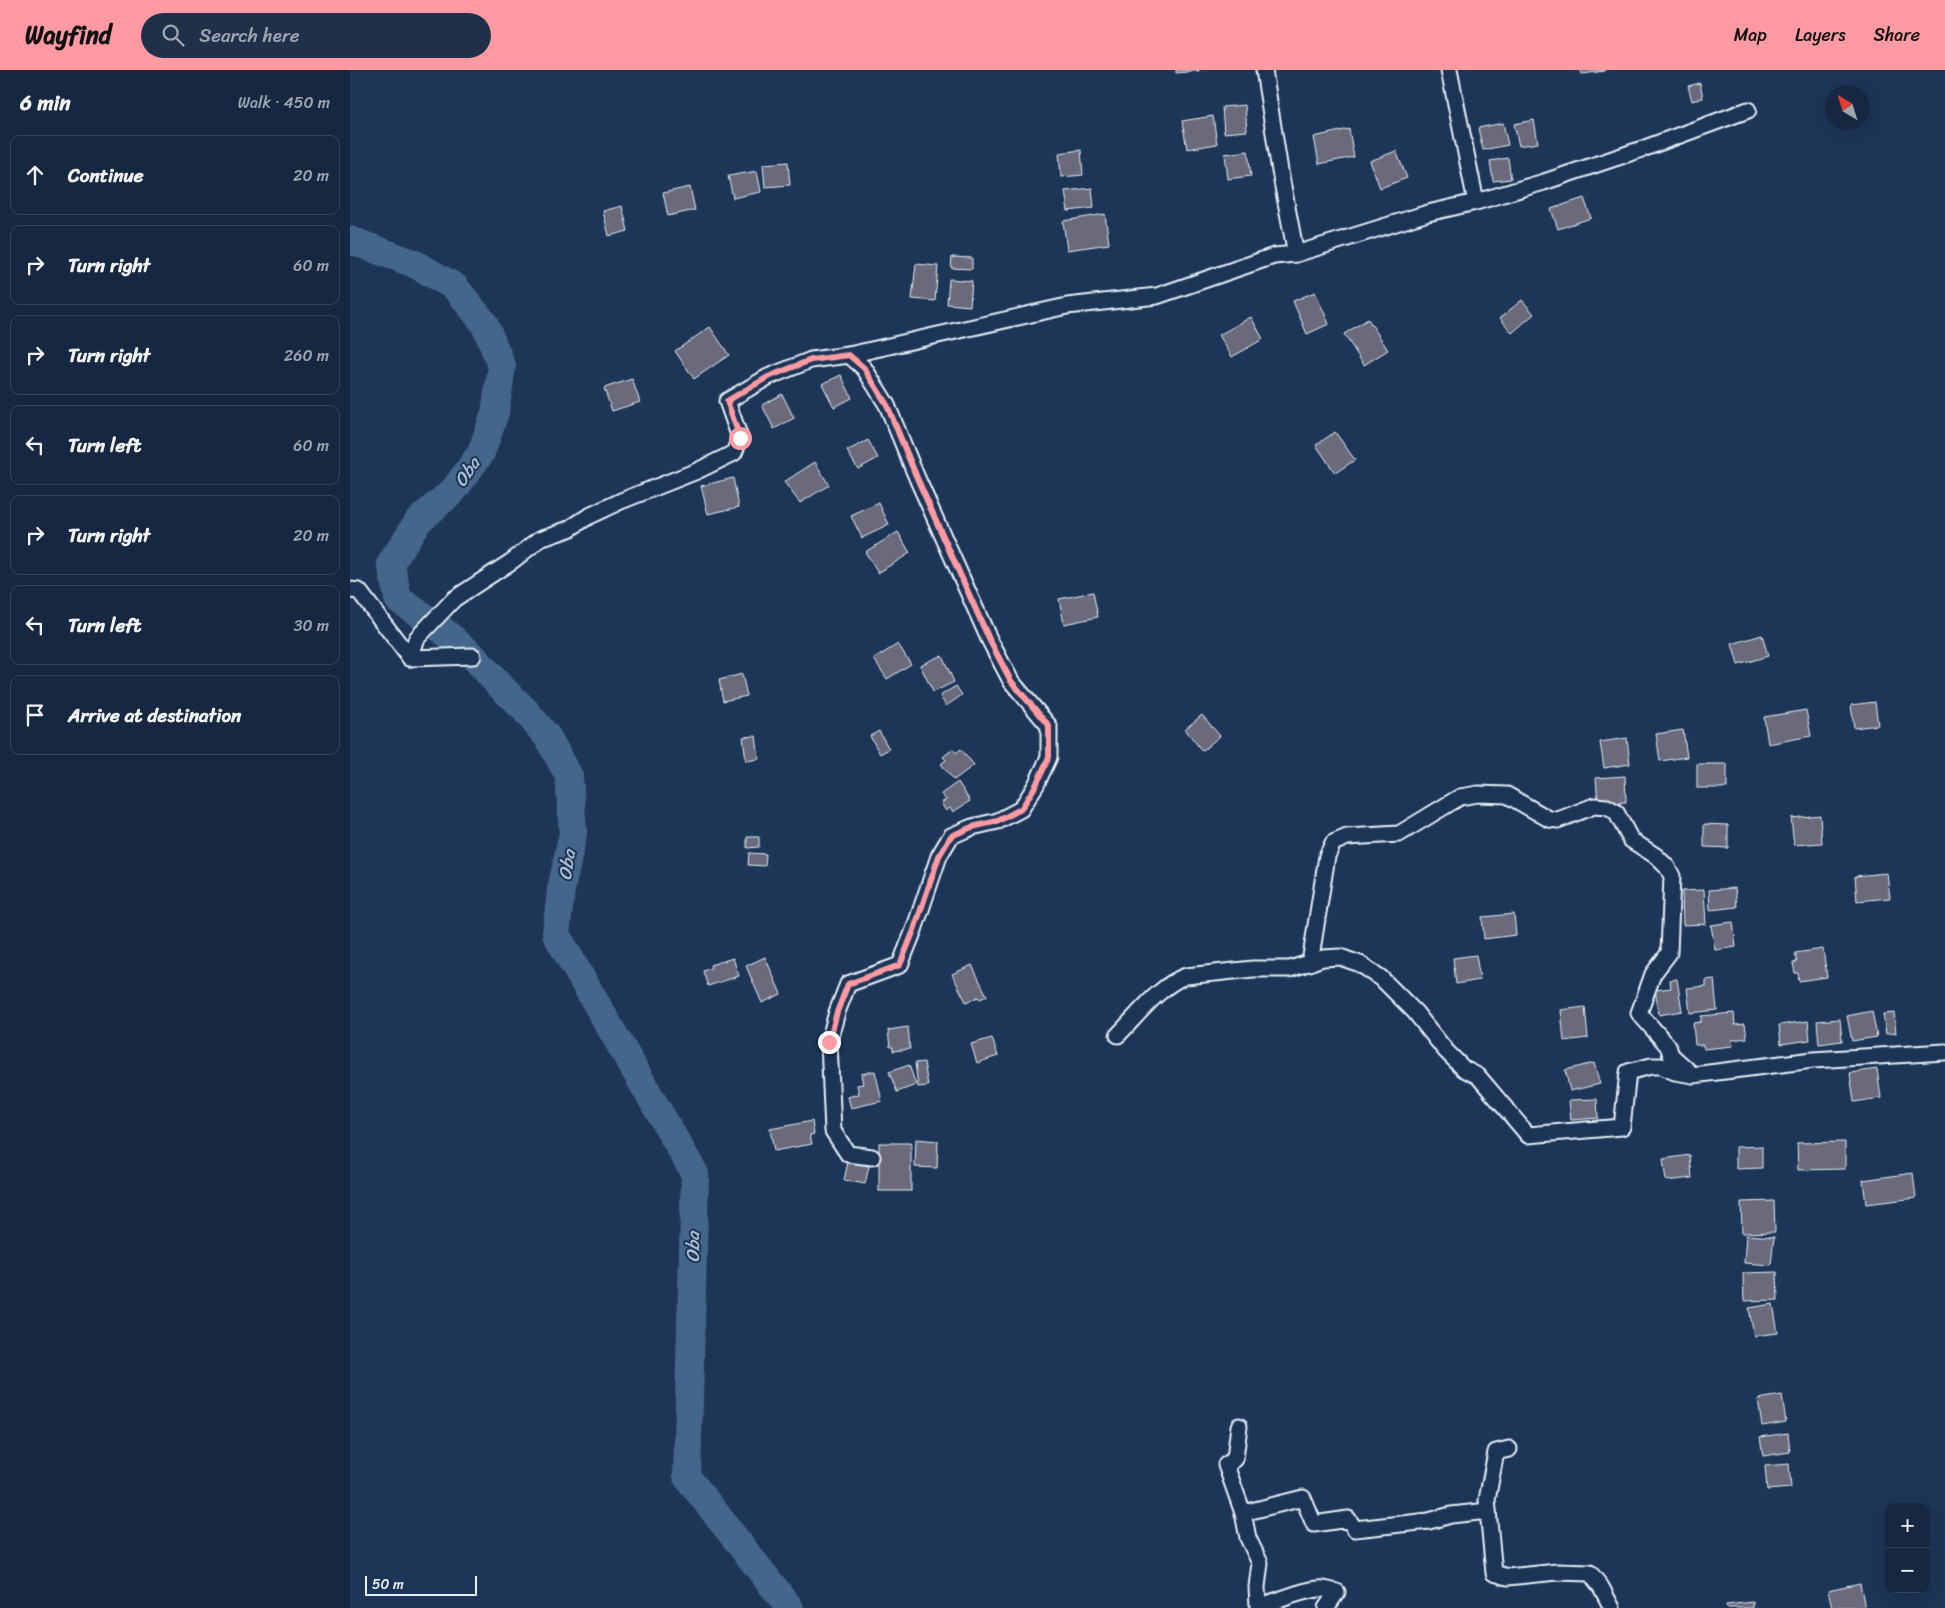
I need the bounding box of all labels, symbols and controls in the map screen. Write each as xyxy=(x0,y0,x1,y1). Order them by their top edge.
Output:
search box xyxy=(141,13,491,58)
text: Wayfind xyxy=(25,14,111,56)
text: Search here xyxy=(199,19,299,52)
text: Map xyxy=(1734,19,1767,51)
text: Layers xyxy=(1795,19,1846,51)
text: Share xyxy=(1874,19,1920,51)
icon: search xyxy=(159,21,187,49)
text: 6 min xyxy=(20,84,71,122)
north arrow xyxy=(1825,85,1870,130)
text: Walk · 450 m xyxy=(238,88,330,117)
text: Continue xyxy=(68,159,144,192)
icon: ahead xyxy=(21,161,49,189)
text: 20 m xyxy=(293,161,329,190)
text: Turn right xyxy=(68,249,150,282)
icon: right xyxy=(21,251,49,279)
text: 60 m xyxy=(293,251,329,280)
text: Turn right xyxy=(68,339,150,372)
icon: right xyxy=(21,341,49,369)
text: 260 m xyxy=(284,341,329,370)
route start xyxy=(729,427,752,450)
text: Turn left xyxy=(68,429,141,462)
icon: left xyxy=(21,431,49,459)
text: 60 m xyxy=(293,431,329,460)
water label: Oba xyxy=(445,449,490,494)
text: Turn right xyxy=(68,519,150,552)
icon: right xyxy=(21,521,49,549)
text: 20 m xyxy=(293,521,329,550)
text: Turn left xyxy=(68,609,141,642)
icon: left xyxy=(21,611,49,639)
text: 30 m xyxy=(294,611,329,640)
text: Arrive at destination xyxy=(68,699,241,732)
icon: arrive xyxy=(21,701,49,729)
water label: Oba xyxy=(549,845,586,883)
route end xyxy=(818,1031,841,1054)
water label: Oba xyxy=(677,1229,709,1263)
map controls xyxy=(1885,1503,1930,1593)
button: + xyxy=(1885,1503,1930,1548)
button: − xyxy=(1885,1548,1930,1593)
text: 50 m xyxy=(372,1572,404,1597)
scale bar xyxy=(365,1573,478,1596)

